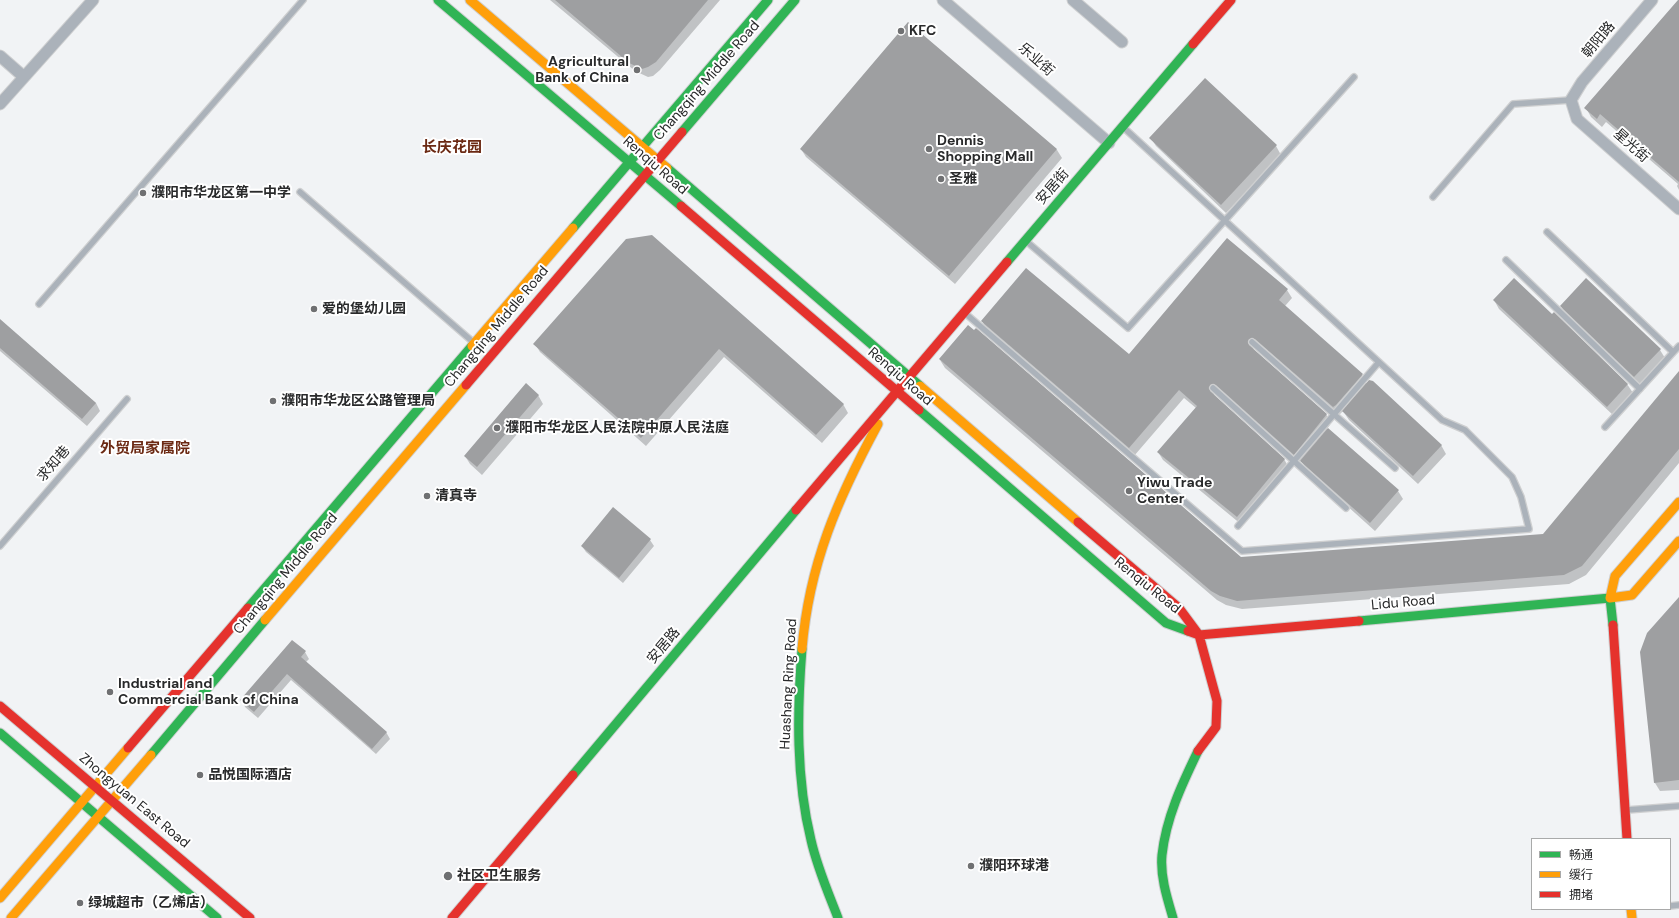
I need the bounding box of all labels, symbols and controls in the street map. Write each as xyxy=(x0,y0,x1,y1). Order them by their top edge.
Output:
street label: Changqing Middle Road xyxy=(650,18,764,144)
street label: 朝阳路 xyxy=(1579,19,1619,61)
place label: KFC xyxy=(909,23,936,39)
marker: KFC xyxy=(896,26,906,36)
street label: 乐业街 xyxy=(1015,40,1057,80)
place label: Agricultural Bank of China xyxy=(535,54,629,86)
marker: Agricultural Bank of China xyxy=(632,65,642,75)
street label: 星光街 xyxy=(1610,126,1652,166)
street label: Renqiu Road xyxy=(619,133,691,199)
place label: Dennis Shopping Mall xyxy=(937,133,1033,166)
district label: 长庆花园 xyxy=(422,139,482,157)
marker: Dennis Shopping Mall xyxy=(924,144,934,154)
street label: 安居街 xyxy=(1033,166,1073,208)
place label: 圣雅 xyxy=(949,171,977,187)
marker: 圣雅 xyxy=(936,174,946,184)
place label: 濮阳市华龙区第一中学 xyxy=(151,185,291,201)
marker: 濮阳市华龙区第一中学 xyxy=(138,188,148,198)
street label: Changqing Middle Road xyxy=(441,263,553,391)
place label: 爱的堡幼儿园 xyxy=(322,301,406,317)
marker: 爱的堡幼儿园 xyxy=(309,304,319,314)
street label: Renqiu Road xyxy=(864,344,936,410)
place label: 濮阳市华龙区公路管理局 xyxy=(281,393,435,409)
marker: 濮阳市华龙区公路管理局 xyxy=(268,396,278,406)
place label: 濮阳市华龙区人民法院中原人民法庭 xyxy=(505,420,729,436)
marker: 濮阳市华龙区人民法院中原人民法庭 xyxy=(492,423,502,433)
district label: 外贸局家属院 xyxy=(100,440,190,458)
street label: 求知巷 xyxy=(34,443,74,485)
place label: Yiwu Trade Center xyxy=(1137,475,1212,508)
marker: Yiwu Trade Center xyxy=(1124,486,1134,496)
place label: 清真寺 xyxy=(435,488,477,504)
marker: 清真寺 xyxy=(422,491,432,501)
street label: Changqing Middle Road xyxy=(230,510,342,638)
street label: Renqiu Road xyxy=(1110,554,1184,618)
street label: Lidu Road xyxy=(1370,592,1436,614)
street label: Huashang Ring Road xyxy=(777,618,801,750)
street label: 安居路 xyxy=(644,625,684,667)
place label: Industrial and Commercial Bank of China xyxy=(118,676,299,708)
marker: Industrial and Commercial Bank of China xyxy=(105,687,115,697)
street label: Zhongyuan East Road xyxy=(75,750,193,852)
place label: 品悦国际酒店 xyxy=(208,767,292,783)
marker: 品悦国际酒店 xyxy=(195,770,205,780)
legend xyxy=(1531,838,1671,910)
text: 畅通 xyxy=(1569,847,1593,863)
place label: 濮阳环球港 xyxy=(979,858,1049,874)
marker: 濮阳环球港 xyxy=(966,861,976,871)
text: 缓行 xyxy=(1569,867,1593,883)
place label: 社区卫生服务 xyxy=(457,868,541,884)
marker: 社区卫生服务 xyxy=(442,870,454,882)
text: 拥堵 xyxy=(1569,887,1593,903)
place label: 绿城超市（乙烯店） xyxy=(88,895,214,911)
marker: 绿城超市（乙烯店） xyxy=(75,898,85,908)

